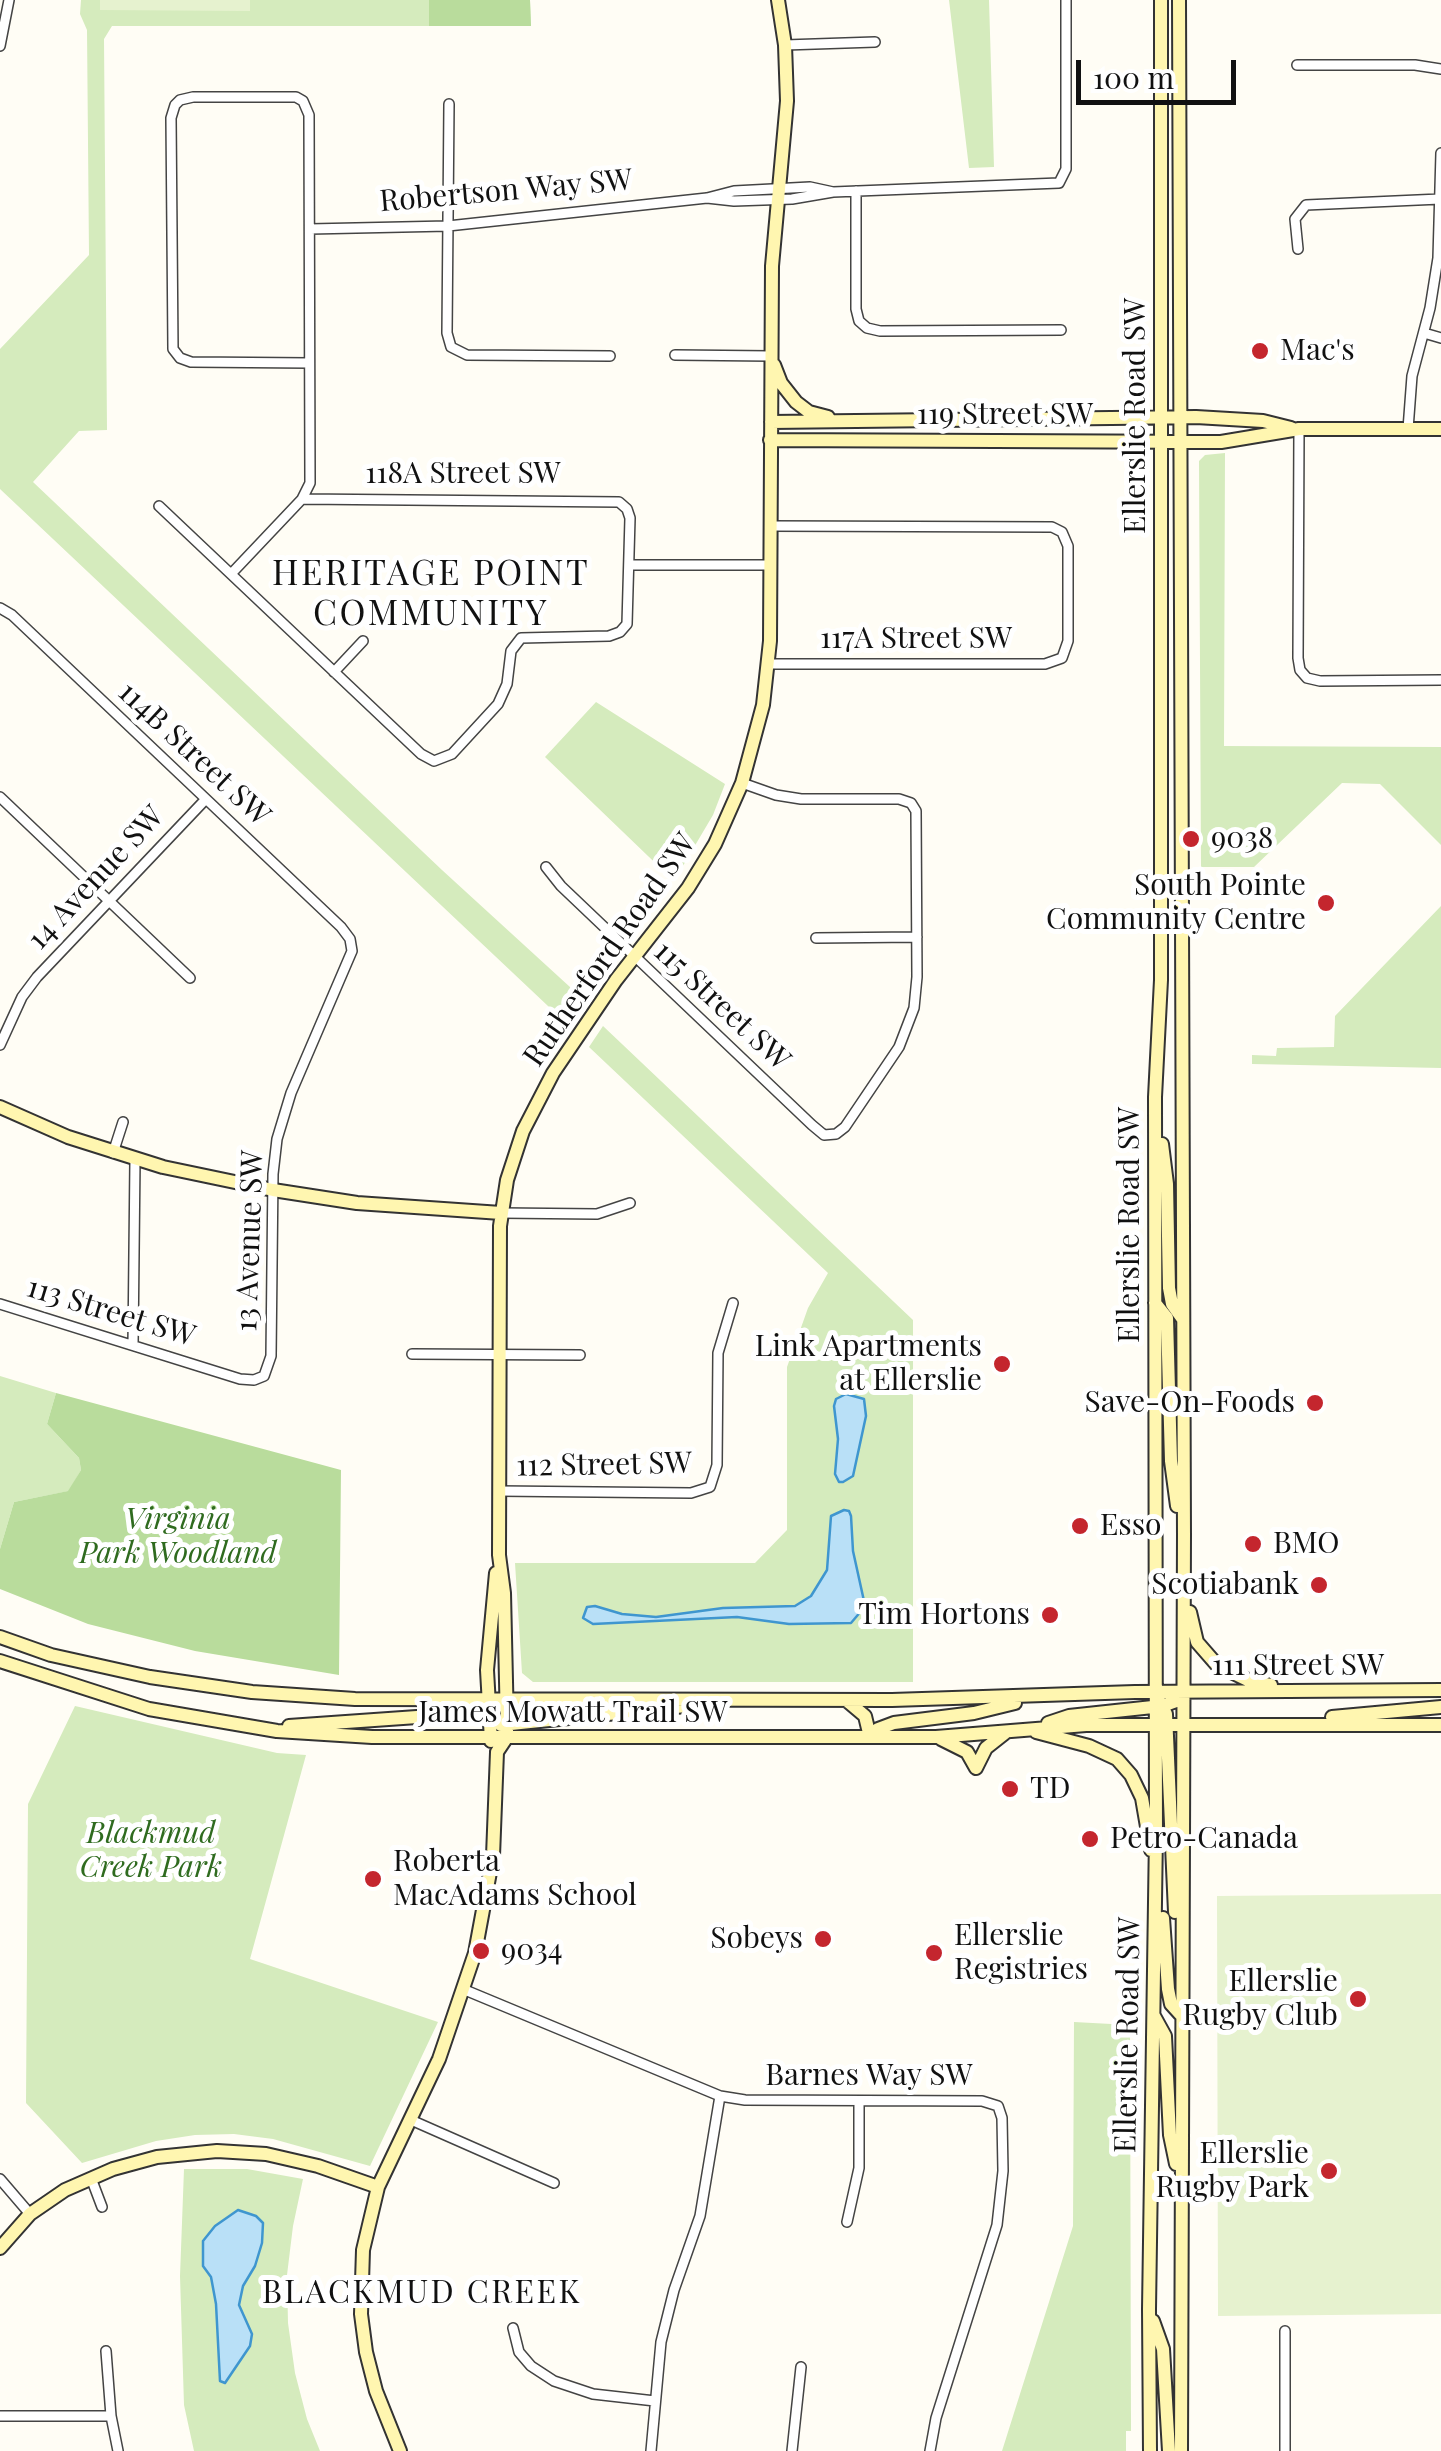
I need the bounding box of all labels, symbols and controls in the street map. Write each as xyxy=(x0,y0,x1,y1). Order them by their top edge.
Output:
scale bar xyxy=(1081,40,1241,102)
text: 100 m xyxy=(1093,57,1174,97)
street label: Robertson Way SW xyxy=(378,162,634,220)
street label: Ellerslie Road SW xyxy=(1118,298,1154,534)
place label: Mac's xyxy=(1280,333,1355,369)
marker: Mac's xyxy=(1249,340,1271,362)
street label: 119 Street SW xyxy=(917,397,1093,433)
street label: 118A Street SW xyxy=(365,456,561,492)
district label: HERITAGE POINT COMMUNITY xyxy=(272,553,590,635)
street label: 117A Street SW xyxy=(820,621,1012,657)
street label: 114B Street SW xyxy=(111,674,277,834)
street label: 14 Avenue SW xyxy=(20,799,172,957)
place label: 9038 xyxy=(1211,821,1273,857)
street label: Rutherford Road SW xyxy=(516,827,704,1073)
marker: 9038 xyxy=(1180,828,1202,850)
place label: South Pointe Community Centre xyxy=(1046,868,1306,938)
marker: South Pointe Community Centre xyxy=(1315,892,1337,914)
street label: 115 Street SW xyxy=(646,934,798,1078)
street label: Ellerslie Road SW xyxy=(1112,1107,1148,1343)
street label: 13 Avenue SW xyxy=(229,1150,271,1332)
street label: 113 Street SW xyxy=(23,1269,199,1355)
place label: Link Apartments at Ellerslie xyxy=(755,1329,982,1400)
marker: Link Apartments at Ellerslie xyxy=(991,1353,1013,1375)
place label: Save-On-Foods xyxy=(1085,1385,1295,1421)
marker: Save-On-Foods xyxy=(1304,1392,1326,1414)
street label: 112 Street SW xyxy=(516,1445,692,1485)
park label: Virginia Park Woodland xyxy=(79,1502,277,1572)
place label: Esso xyxy=(1100,1508,1162,1544)
marker: Esso xyxy=(1069,1515,1091,1537)
place label: BMO xyxy=(1273,1526,1340,1562)
marker: BMO xyxy=(1242,1533,1264,1555)
place label: Scotiabank xyxy=(1151,1567,1299,1603)
marker: Scotiabank xyxy=(1308,1574,1330,1596)
place label: Tim Hortons xyxy=(858,1597,1030,1633)
marker: Tim Hortons xyxy=(1039,1604,1061,1626)
street label: 111 Street SW xyxy=(1212,1648,1384,1684)
street label: James Mowatt Trail SW xyxy=(418,1695,728,1731)
place label: TD xyxy=(1030,1771,1070,1807)
marker: TD xyxy=(999,1778,1021,1800)
park label: Blackmud Creek Park xyxy=(80,1816,222,1886)
place label: Petro-Canada xyxy=(1110,1821,1298,1857)
marker: Petro-Canada xyxy=(1079,1828,1101,1850)
place label: Roberta MacAdams School xyxy=(393,1844,637,1914)
marker: Roberta MacAdams School xyxy=(362,1868,384,1890)
street label: Ellerslie Road SW xyxy=(1108,1917,1148,2153)
place label: Ellerslie Registries xyxy=(954,1918,1088,1988)
place label: Sobeys xyxy=(710,1921,803,1957)
marker: Sobeys xyxy=(812,1928,834,1950)
place label: 9034 xyxy=(501,1933,563,1969)
marker: 9034 xyxy=(470,1940,492,1962)
marker: Ellerslie Registries xyxy=(923,1942,945,1964)
place label: Ellerslie Rugby Club xyxy=(1183,1964,1338,2034)
marker: Ellerslie Rugby Club xyxy=(1347,1988,1369,2010)
street label: Barnes Way SW xyxy=(765,2058,973,2094)
place label: Ellerslie Rugby Park xyxy=(1156,2136,1309,2206)
marker: Ellerslie Rugby Park xyxy=(1318,2160,1340,2182)
district label: BLACKMUD CREEK xyxy=(262,2274,582,2312)

